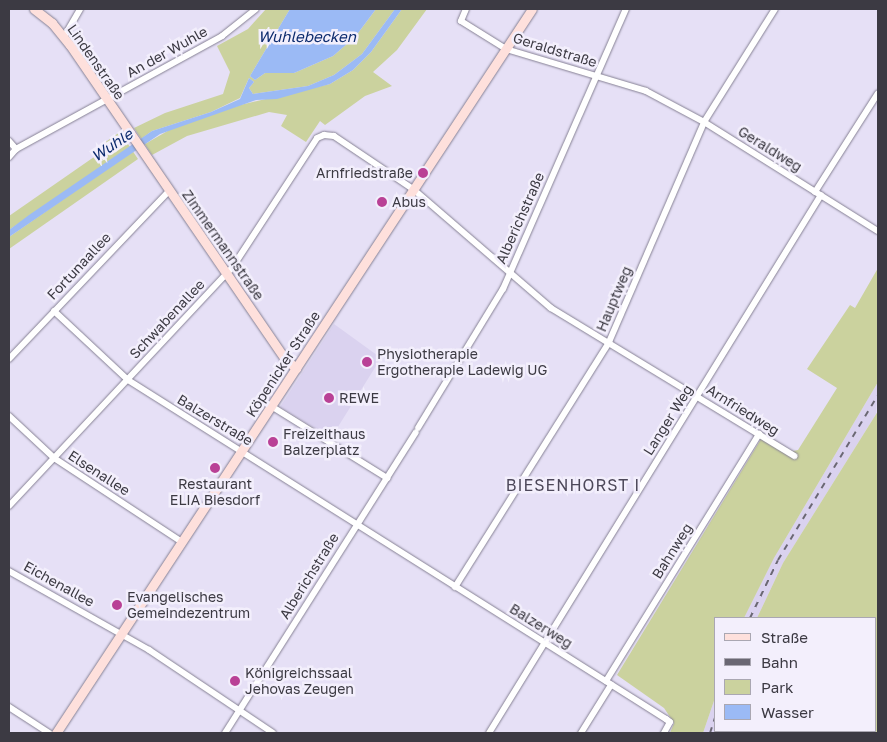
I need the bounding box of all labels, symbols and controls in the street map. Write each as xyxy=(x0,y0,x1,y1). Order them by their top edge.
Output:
street label: Lindenstraße xyxy=(64,21,128,103)
street label: An der Wuhle xyxy=(124,23,210,81)
water label: Wuhlebecken xyxy=(258,28,356,46)
street label: Geraldstraße xyxy=(511,29,599,71)
street label: Geraldweg xyxy=(735,123,805,175)
water label: Wuhle xyxy=(88,125,136,165)
place label: Arnfriedstraße xyxy=(316,165,413,181)
marker: Arnfriedstraße xyxy=(417,167,429,179)
street label: Alberichstraße xyxy=(492,170,548,266)
street label: Zimmermannstraße xyxy=(179,187,267,303)
place label: Abus xyxy=(392,194,426,210)
marker: Abus xyxy=(376,196,388,208)
street label: Fortunaallee xyxy=(44,229,114,303)
street label: Hauptweg xyxy=(593,264,635,334)
street label: Schwabenallee xyxy=(126,276,208,362)
street label: Köpenicker Straße xyxy=(242,308,324,420)
place label: Physiotherapie Ergotherapie Ladewig UG xyxy=(377,346,547,378)
marker: Physiotherapie Ergotherapie Ladewig UG xyxy=(361,356,373,368)
street label: Arnfriedweg xyxy=(704,381,782,439)
street label: Langer Weg xyxy=(640,382,696,458)
place label: REWE xyxy=(339,390,379,406)
street label: Balzerstraße xyxy=(174,391,256,449)
marker: REWE xyxy=(323,392,335,404)
place label: Freizeithaus Balzerplatz xyxy=(283,426,366,458)
marker: Freizeithaus Balzerplatz xyxy=(267,436,279,448)
street label: Elsenallee xyxy=(65,447,133,499)
marker: Restaurant ELIA Biesdorf xyxy=(209,462,221,474)
district label: BIESENHORST I xyxy=(504,475,642,495)
place label: Restaurant ELIA Biesdorf xyxy=(170,476,260,508)
street label: Bahnweg xyxy=(648,520,696,582)
street label: Alberichstraße xyxy=(276,530,342,622)
street label: Eichenallee xyxy=(21,558,97,610)
place label: Evangelisches Gemeindezentrum xyxy=(127,589,250,622)
marker: Evangelisches Gemeindezentrum xyxy=(111,599,123,611)
street label: Balzerweg xyxy=(507,600,575,652)
legend xyxy=(714,617,877,732)
text: Straße xyxy=(761,628,808,646)
text: Bahn xyxy=(761,653,798,671)
place label: Königreichssaal Jehovas Zeugen xyxy=(245,665,354,698)
marker: Königreichssaal Jehovas Zeugen xyxy=(229,675,241,687)
text: Park xyxy=(761,678,793,696)
text: Wasser xyxy=(761,703,814,721)

